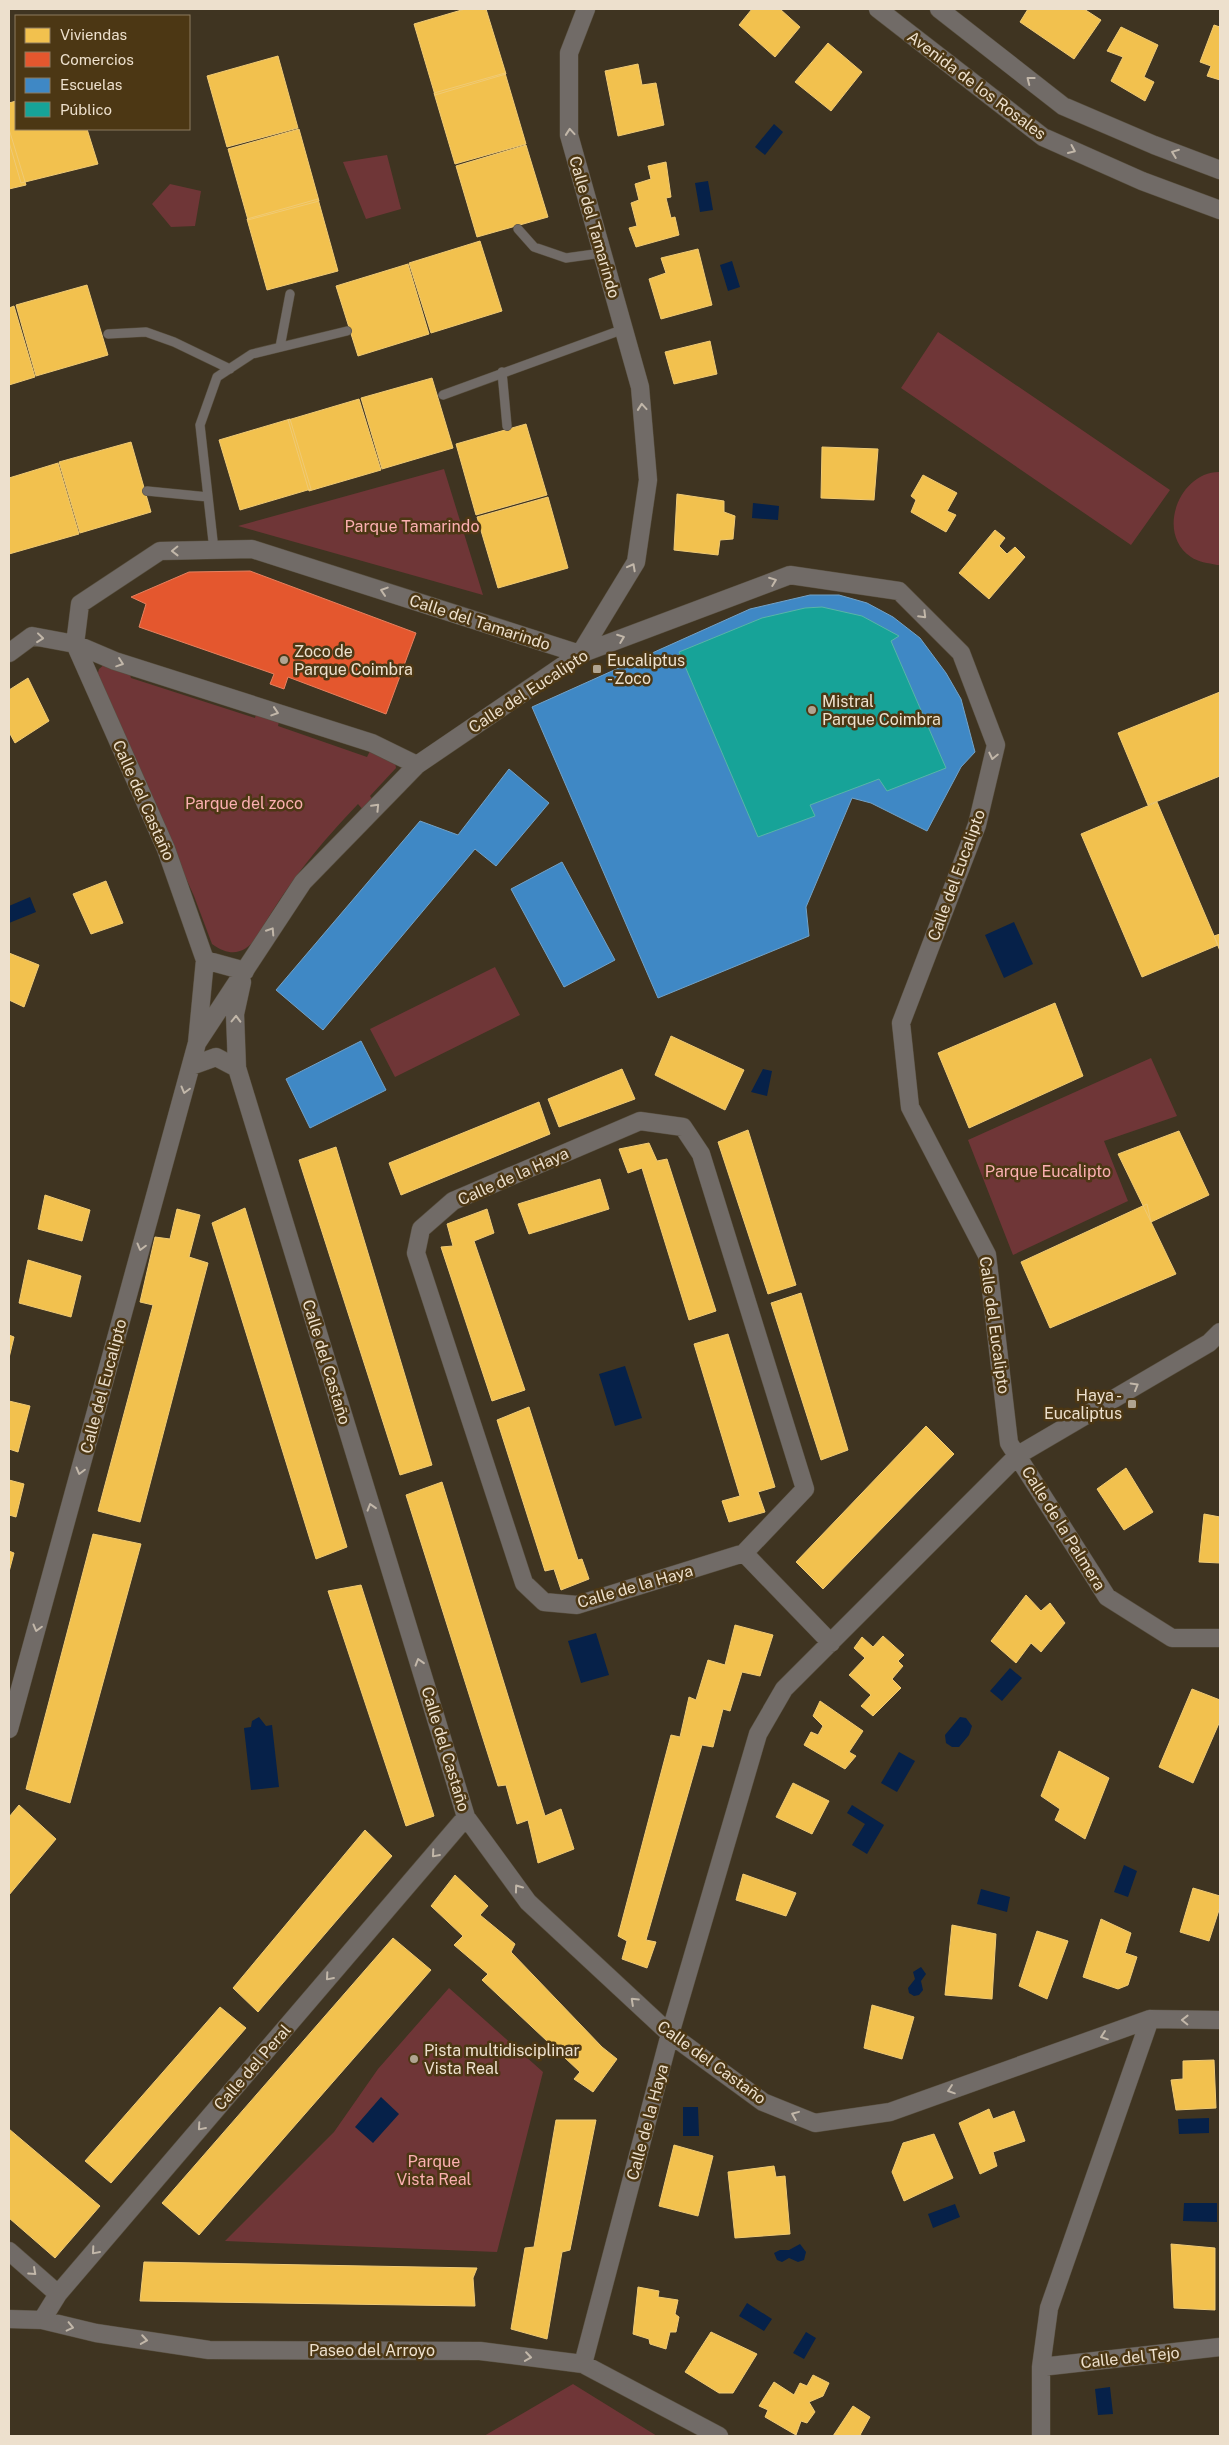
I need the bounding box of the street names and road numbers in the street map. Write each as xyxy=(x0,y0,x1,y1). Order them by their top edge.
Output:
street label: Avenida de los Rosales xyxy=(904,27,1050,144)
street label: Calle del Tamarindo xyxy=(565,154,624,300)
street label: Calle del Tamarindo xyxy=(407,591,553,654)
street label: Calle del Eucalipto xyxy=(465,646,591,737)
street label: Calle del Castaño xyxy=(108,737,179,863)
street label: Calle del Eucalipto xyxy=(924,807,989,943)
street label: Calle de la Haya xyxy=(455,1144,572,1209)
street label: Calle del Eucalipto xyxy=(975,1255,1014,1395)
street label: Calle del Castaño xyxy=(298,1297,355,1427)
street label: Calle del Eucalipto xyxy=(76,1317,131,1455)
street label: Calle de la Palmera xyxy=(1018,1463,1109,1594)
street label: Calle de la Haya xyxy=(575,1561,695,1612)
street label: Calle del Castaño xyxy=(417,1684,474,1814)
street label: Calle del Castaño xyxy=(654,2017,770,2108)
street label: Calle del Peral xyxy=(210,2020,295,2114)
street label: Calle de la Haya xyxy=(623,2062,672,2182)
street label: Paseo del Arroyo xyxy=(309,2341,435,2360)
street label: Calle del Tejo xyxy=(1080,2343,1181,2372)

